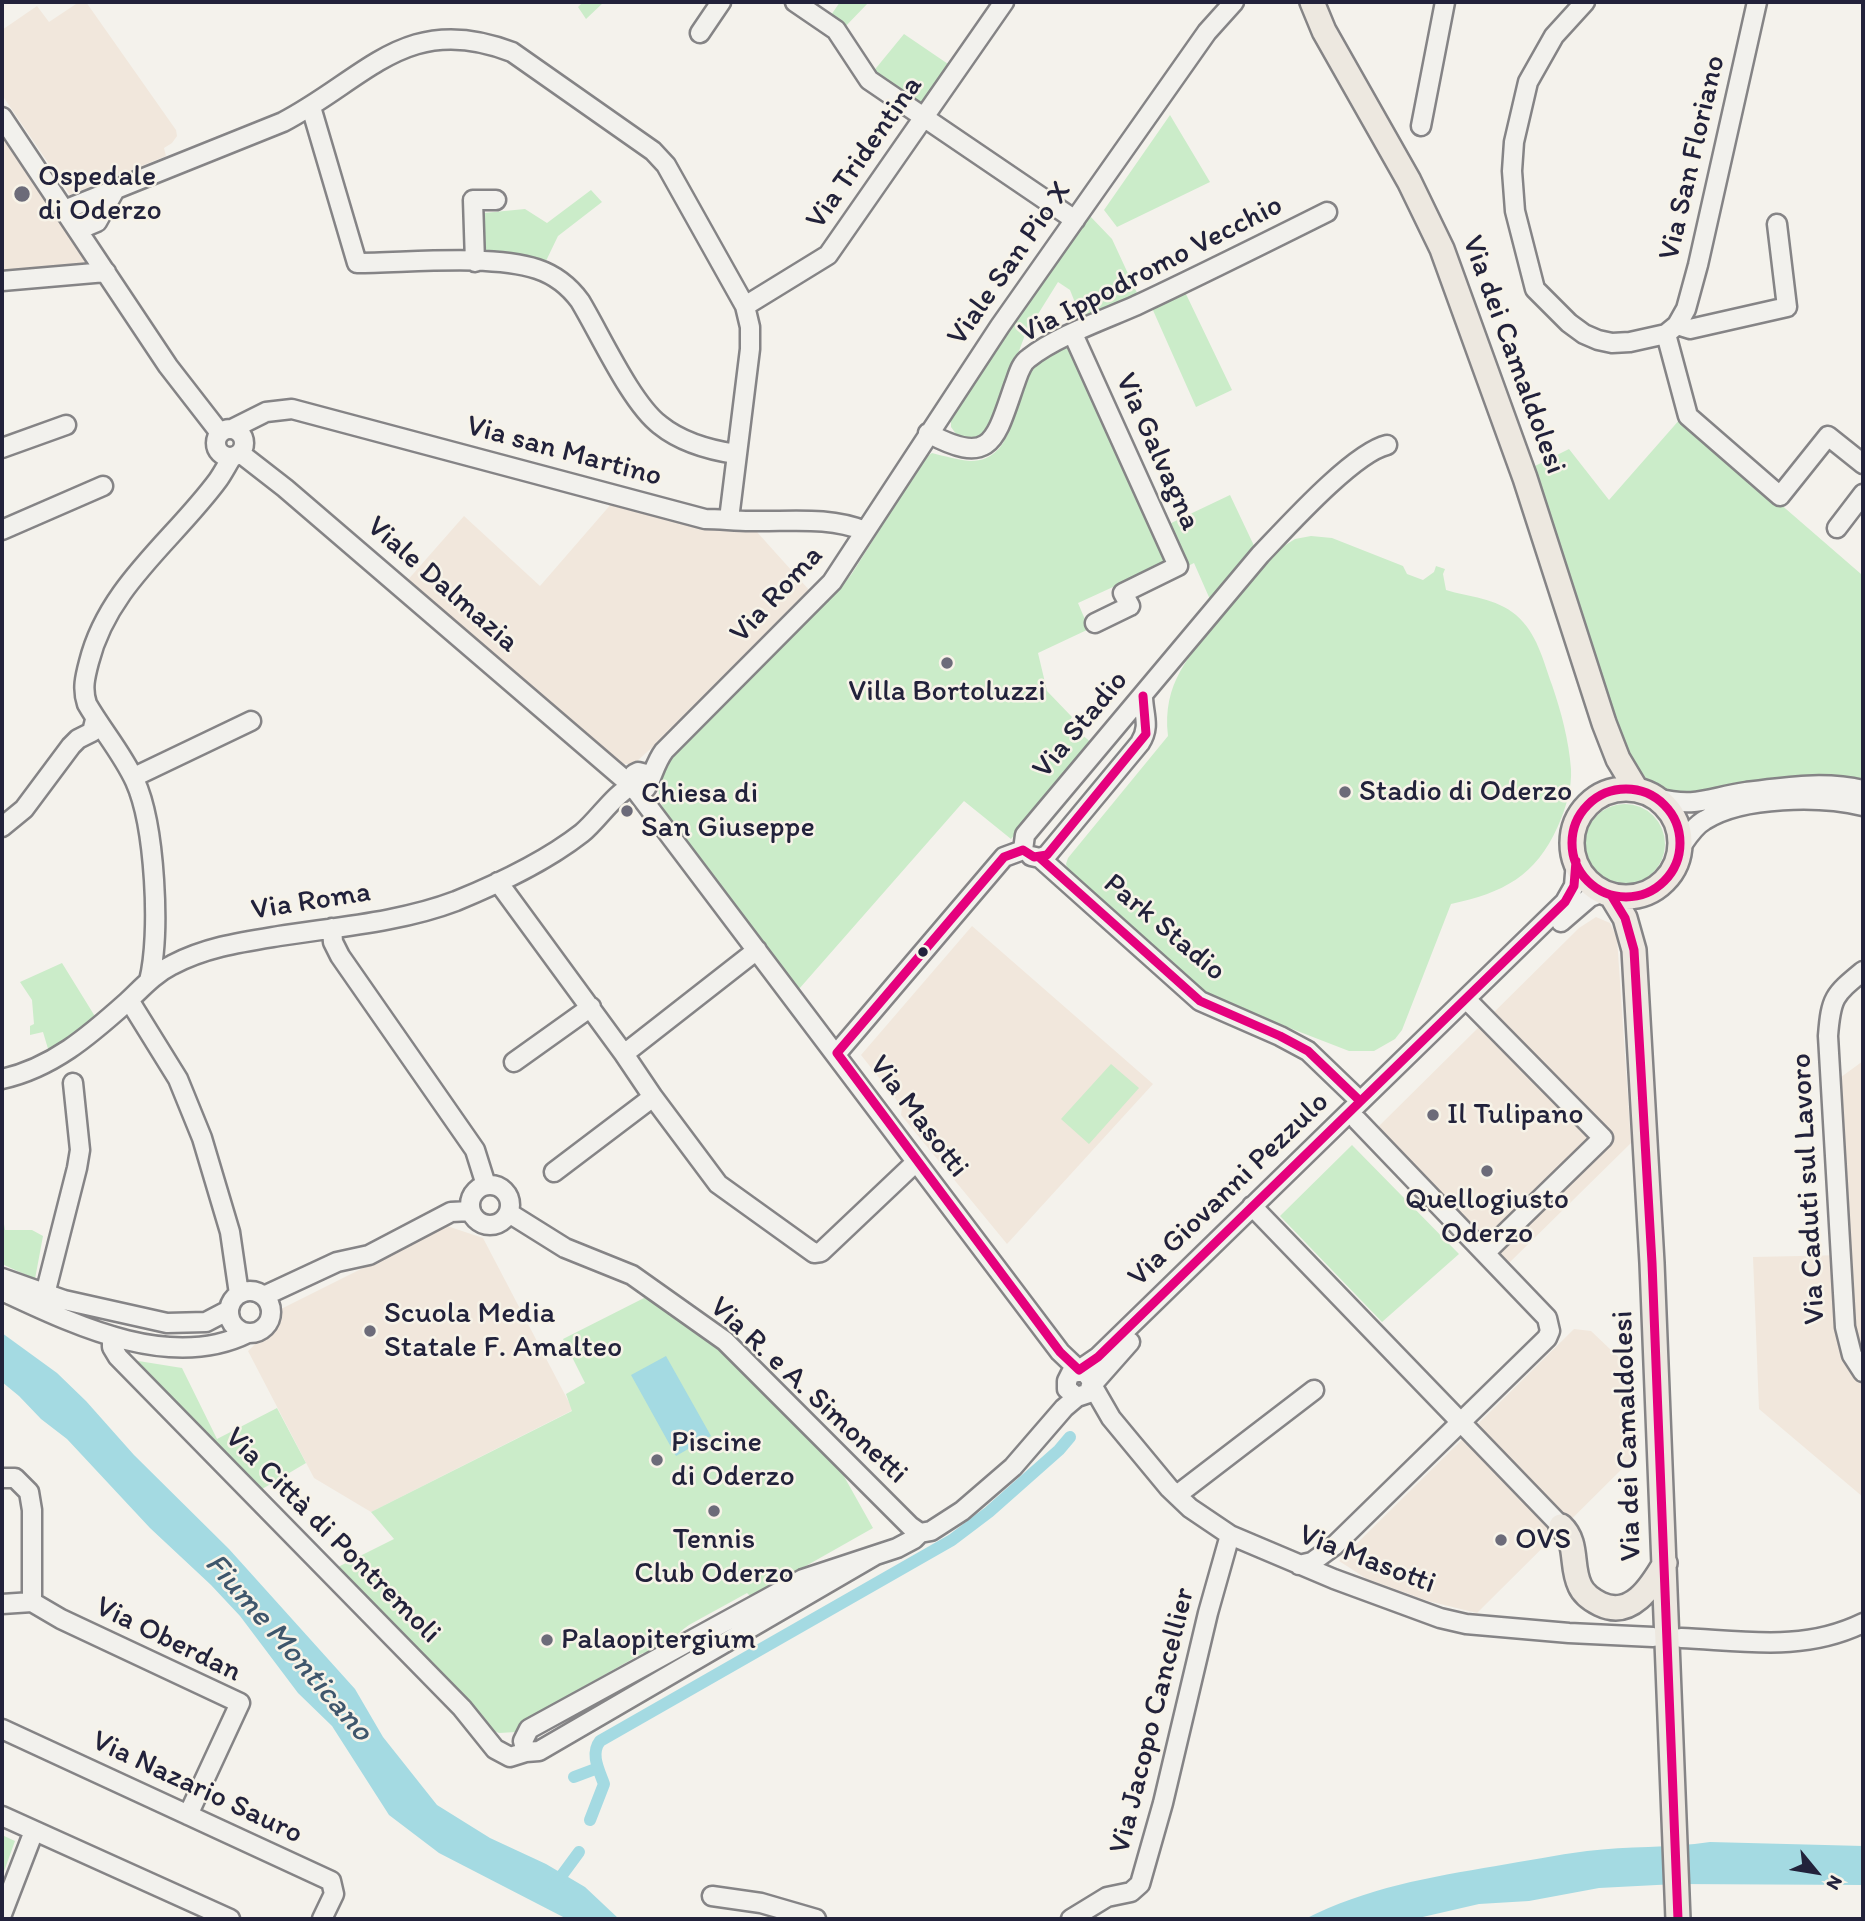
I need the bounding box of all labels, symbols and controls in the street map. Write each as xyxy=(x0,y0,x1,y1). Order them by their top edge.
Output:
street label: Via San Floriano xyxy=(1652,52,1734,264)
street label: Via Tridentina xyxy=(799,69,931,237)
place label: Ospedale di Oderzo xyxy=(38,159,162,230)
street label: Viale San Pio X xyxy=(940,175,1080,353)
marker: Ospedale di Oderzo xyxy=(12,184,32,204)
street label: Via Ippodromo Vecchio xyxy=(1013,188,1289,352)
street label: Via dei Camaldolesi xyxy=(1453,231,1573,479)
street label: Via Galvagna xyxy=(1106,368,1208,536)
street label: Via san Martino xyxy=(462,409,666,495)
street label: Viale Dalmazia xyxy=(359,509,525,661)
street label: Via Roma xyxy=(723,539,831,651)
marker: Villa Bortoluzzi xyxy=(939,655,955,671)
street label: Via Stadio xyxy=(1026,664,1136,786)
place label: Villa Bortoluzzi xyxy=(848,674,1046,710)
place label: Stadio di Oderzo xyxy=(1359,774,1572,810)
place label: Chiesa di San Giuseppe xyxy=(641,776,815,846)
marker: Stadio di Oderzo xyxy=(1337,784,1353,800)
marker: Chiesa di San Giuseppe xyxy=(619,803,635,819)
street label: Park Stadio xyxy=(1096,866,1232,990)
street label: Via Roma xyxy=(249,875,373,929)
unlabelled marker xyxy=(916,945,930,959)
street label: Via Masotti xyxy=(860,1049,976,1185)
street label: Via Caduti sul Lavoro xyxy=(1784,1052,1834,1326)
street label: Via Giovanni Pezzulo xyxy=(1121,1085,1337,1295)
place label: Il Tulipano xyxy=(1447,1097,1584,1133)
marker: Il Tulipano xyxy=(1425,1107,1441,1123)
marker: Quellogiusto Oderzo xyxy=(1479,1163,1495,1179)
place label: Quellogiusto Oderzo xyxy=(1405,1182,1569,1252)
street label: Via R. e A. Simonetti xyxy=(701,1290,915,1492)
place label: Scuola Media Statale F. Amalteo xyxy=(384,1296,622,1366)
street label: Via dei Camaldolesi xyxy=(1606,1310,1650,1562)
marker: Scuola Media Statale F. Amalteo xyxy=(362,1323,378,1339)
street label: Via Città di Pontremoli xyxy=(216,1420,448,1652)
place label: Piscine di Oderzo xyxy=(671,1425,795,1496)
marker: Piscine di Oderzo xyxy=(649,1452,665,1468)
marker: Tennis Club Oderzo xyxy=(706,1503,722,1519)
street label: Via Masotti xyxy=(1293,1517,1441,1603)
place label: Tennis Club Oderzo xyxy=(634,1522,794,1592)
place label: OVS xyxy=(1515,1522,1571,1558)
marker: OVS xyxy=(1493,1532,1509,1548)
water label: Fiume Monticano xyxy=(196,1546,380,1750)
street label: Via Jacopo Cancellier xyxy=(1103,1584,1203,1858)
street label: Via Oberdan xyxy=(89,1589,247,1691)
place label: Palaopitergium xyxy=(561,1622,756,1658)
marker: Palaopitergium xyxy=(539,1632,555,1648)
street label: Via Nazario Sauro xyxy=(86,1723,308,1853)
north arrow xyxy=(1781,1837,1851,1907)
text: N xyxy=(1821,1871,1848,1894)

